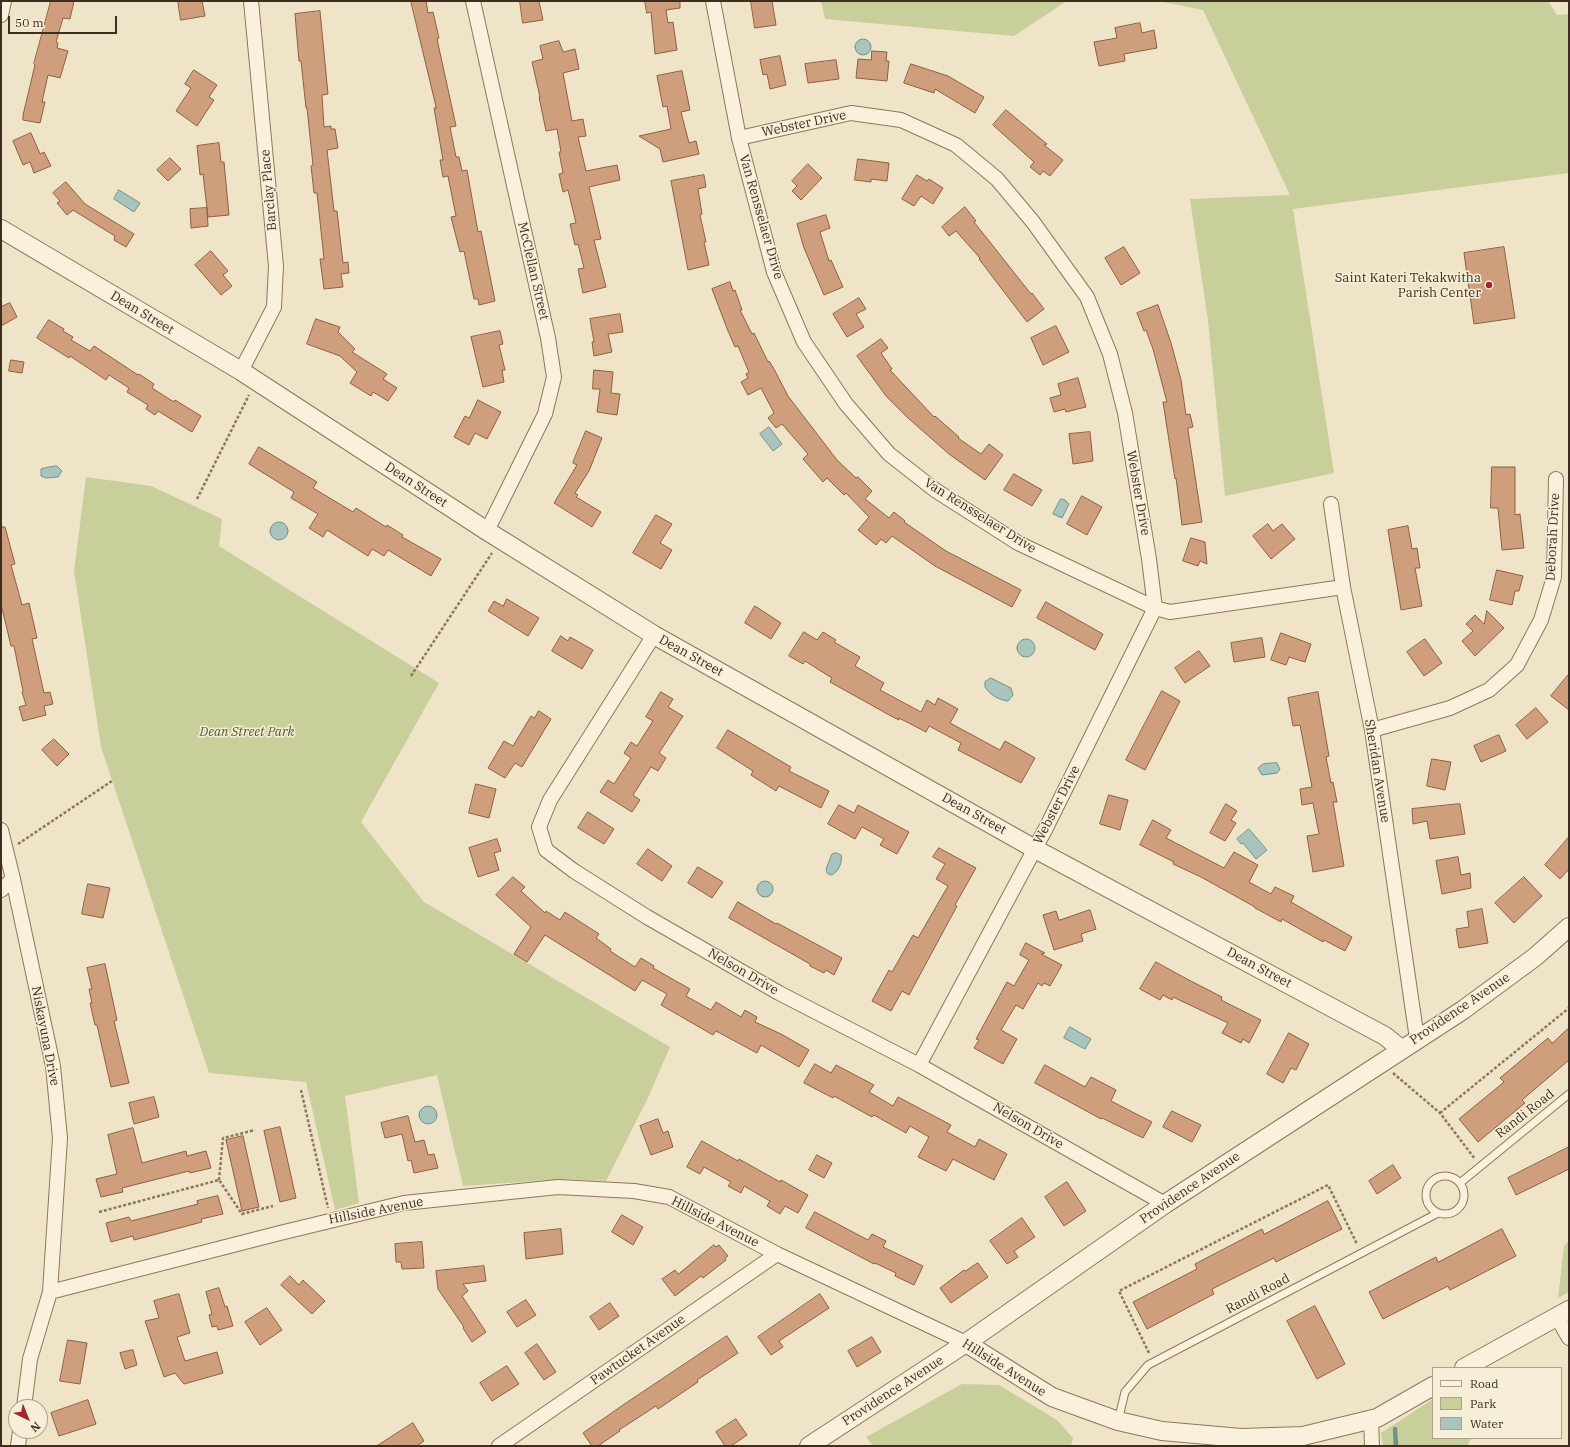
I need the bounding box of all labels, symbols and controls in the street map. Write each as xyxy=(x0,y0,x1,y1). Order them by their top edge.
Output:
scale bar xyxy=(10,8,119,34)
text: 50 m xyxy=(15,15,44,30)
street label: Webster Drive xyxy=(760,107,848,141)
street label: Barclay Place xyxy=(258,149,280,231)
street label: Van Rensselaer Drive xyxy=(736,153,786,281)
street label: McClellan Street xyxy=(514,220,552,322)
place label: Saint Kateri Tekakwitha Parish Center xyxy=(1335,270,1481,301)
marker: Saint Kateri Tekakwitha Parish Center xyxy=(1484,280,1494,290)
street label: Dean Street xyxy=(107,288,177,338)
street label: Webster Drive xyxy=(1123,449,1153,537)
street label: Dean Street xyxy=(382,459,450,511)
street label: Van Rensselaer Drive xyxy=(921,475,1039,557)
street label: Deborah Drive xyxy=(1543,493,1563,581)
street label: Dean Street xyxy=(656,632,726,680)
street label: Sheridan Avenue xyxy=(1361,718,1393,824)
park label: Dean Street Park xyxy=(200,724,294,740)
street label: Webster Drive xyxy=(1030,763,1084,847)
street label: Dean Street xyxy=(939,790,1009,838)
street label: Dean Street xyxy=(1224,944,1294,992)
street label: Nelson Drive xyxy=(705,946,781,998)
street label: Providence Avenue xyxy=(1407,970,1513,1048)
street label: Niskayuna Drive xyxy=(28,985,62,1087)
street label: Randi Road xyxy=(1493,1086,1557,1142)
street label: Nelson Drive xyxy=(990,1100,1066,1152)
street label: Providence Avenue xyxy=(1137,1149,1243,1227)
street label: Hillside Avenue xyxy=(669,1193,761,1251)
street label: Hillside Avenue xyxy=(327,1194,425,1228)
street label: Randi Road xyxy=(1223,1271,1293,1317)
street label: Pawtucket Avenue xyxy=(588,1311,688,1389)
street label: Hillside Avenue xyxy=(959,1336,1049,1400)
street label: Providence Avenue xyxy=(840,1352,946,1430)
legend xyxy=(1432,1367,1562,1439)
text: Road xyxy=(1470,1376,1499,1391)
text: Park xyxy=(1470,1396,1496,1411)
north arrow xyxy=(8,1399,48,1439)
text: Water xyxy=(1470,1416,1503,1431)
text: N xyxy=(28,1419,43,1435)

